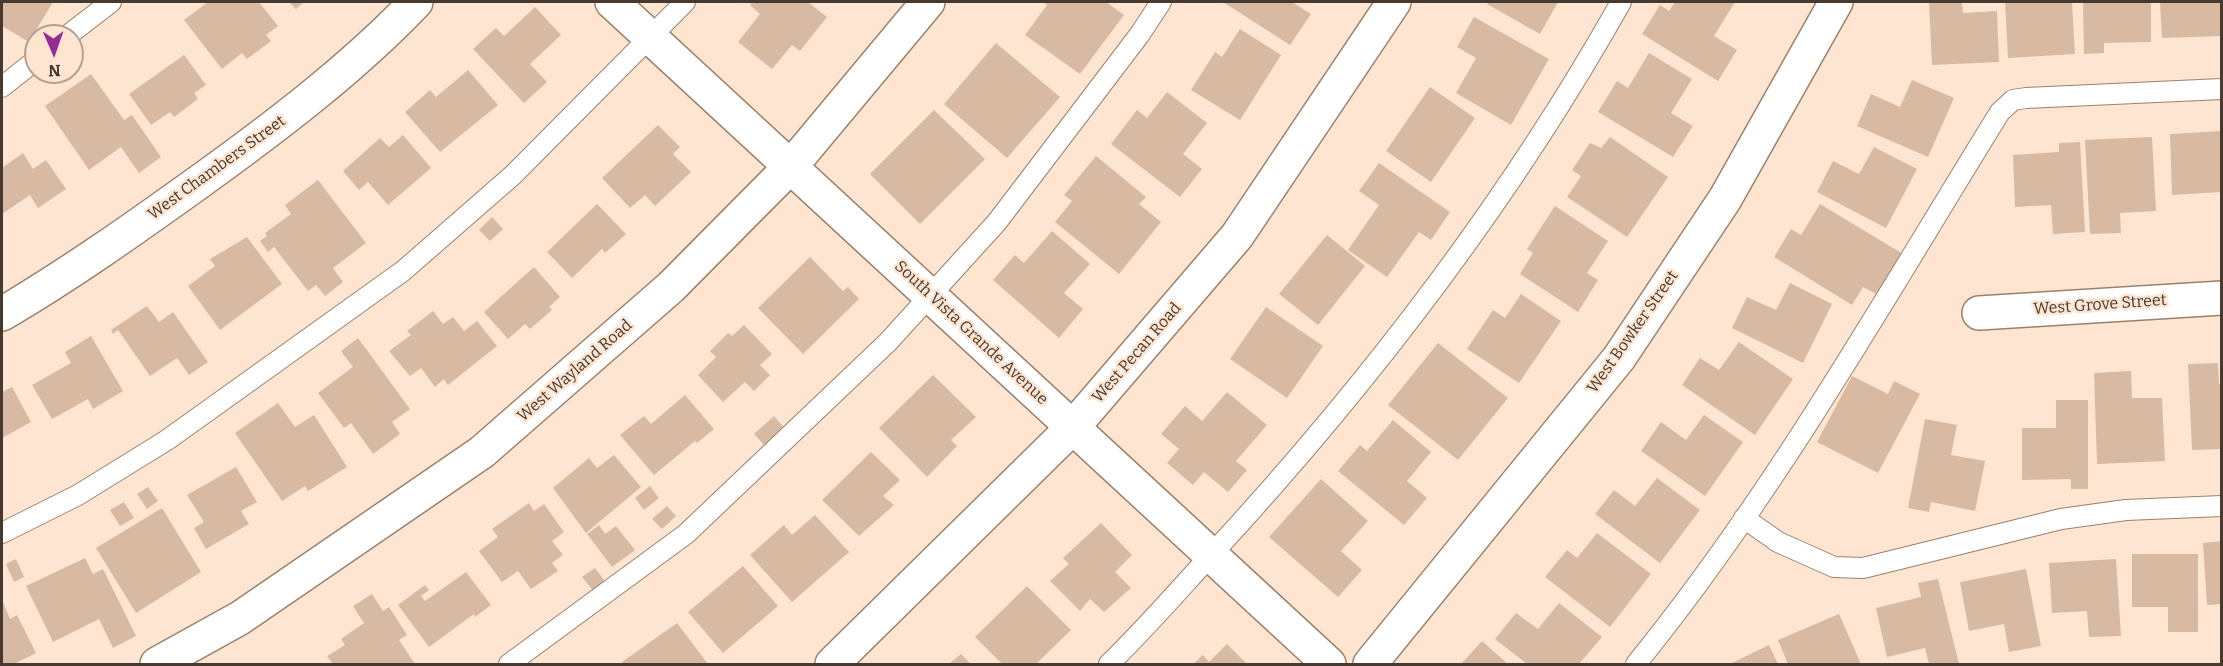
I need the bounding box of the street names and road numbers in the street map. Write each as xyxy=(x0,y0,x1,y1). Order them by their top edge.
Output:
street label: West Chambers Street xyxy=(144,112,290,224)
street label: South Vista Grande Avenue xyxy=(890,257,1052,409)
street label: West Bowker Street xyxy=(1584,267,1682,397)
street label: West Grove Street xyxy=(2033,291,2167,319)
street label: West Pecan Road xyxy=(1088,299,1186,407)
street label: West Wayland Road xyxy=(514,316,636,426)

